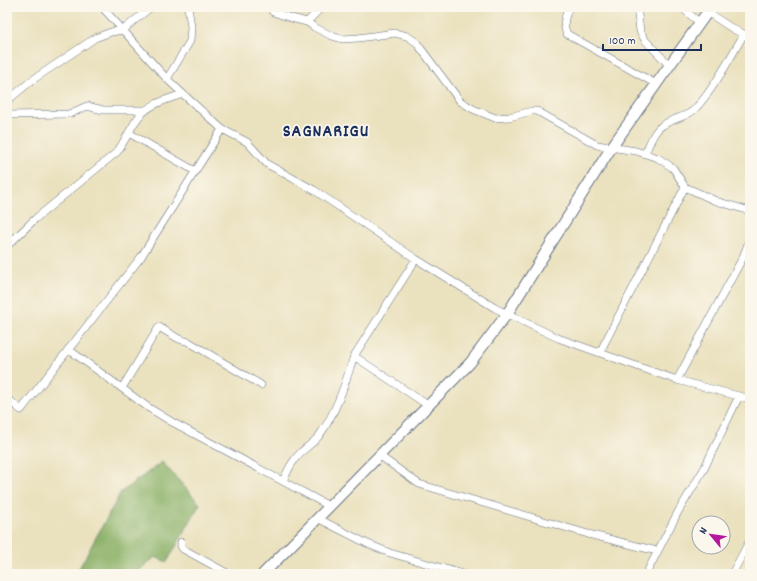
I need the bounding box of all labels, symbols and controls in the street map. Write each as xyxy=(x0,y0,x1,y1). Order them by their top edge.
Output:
scale bar xyxy=(603,26,701,52)
text: 100 m xyxy=(609,33,636,50)
district label: SAGNARIGU xyxy=(283,120,369,145)
north arrow xyxy=(691,515,731,555)
text: N xyxy=(696,524,713,537)

